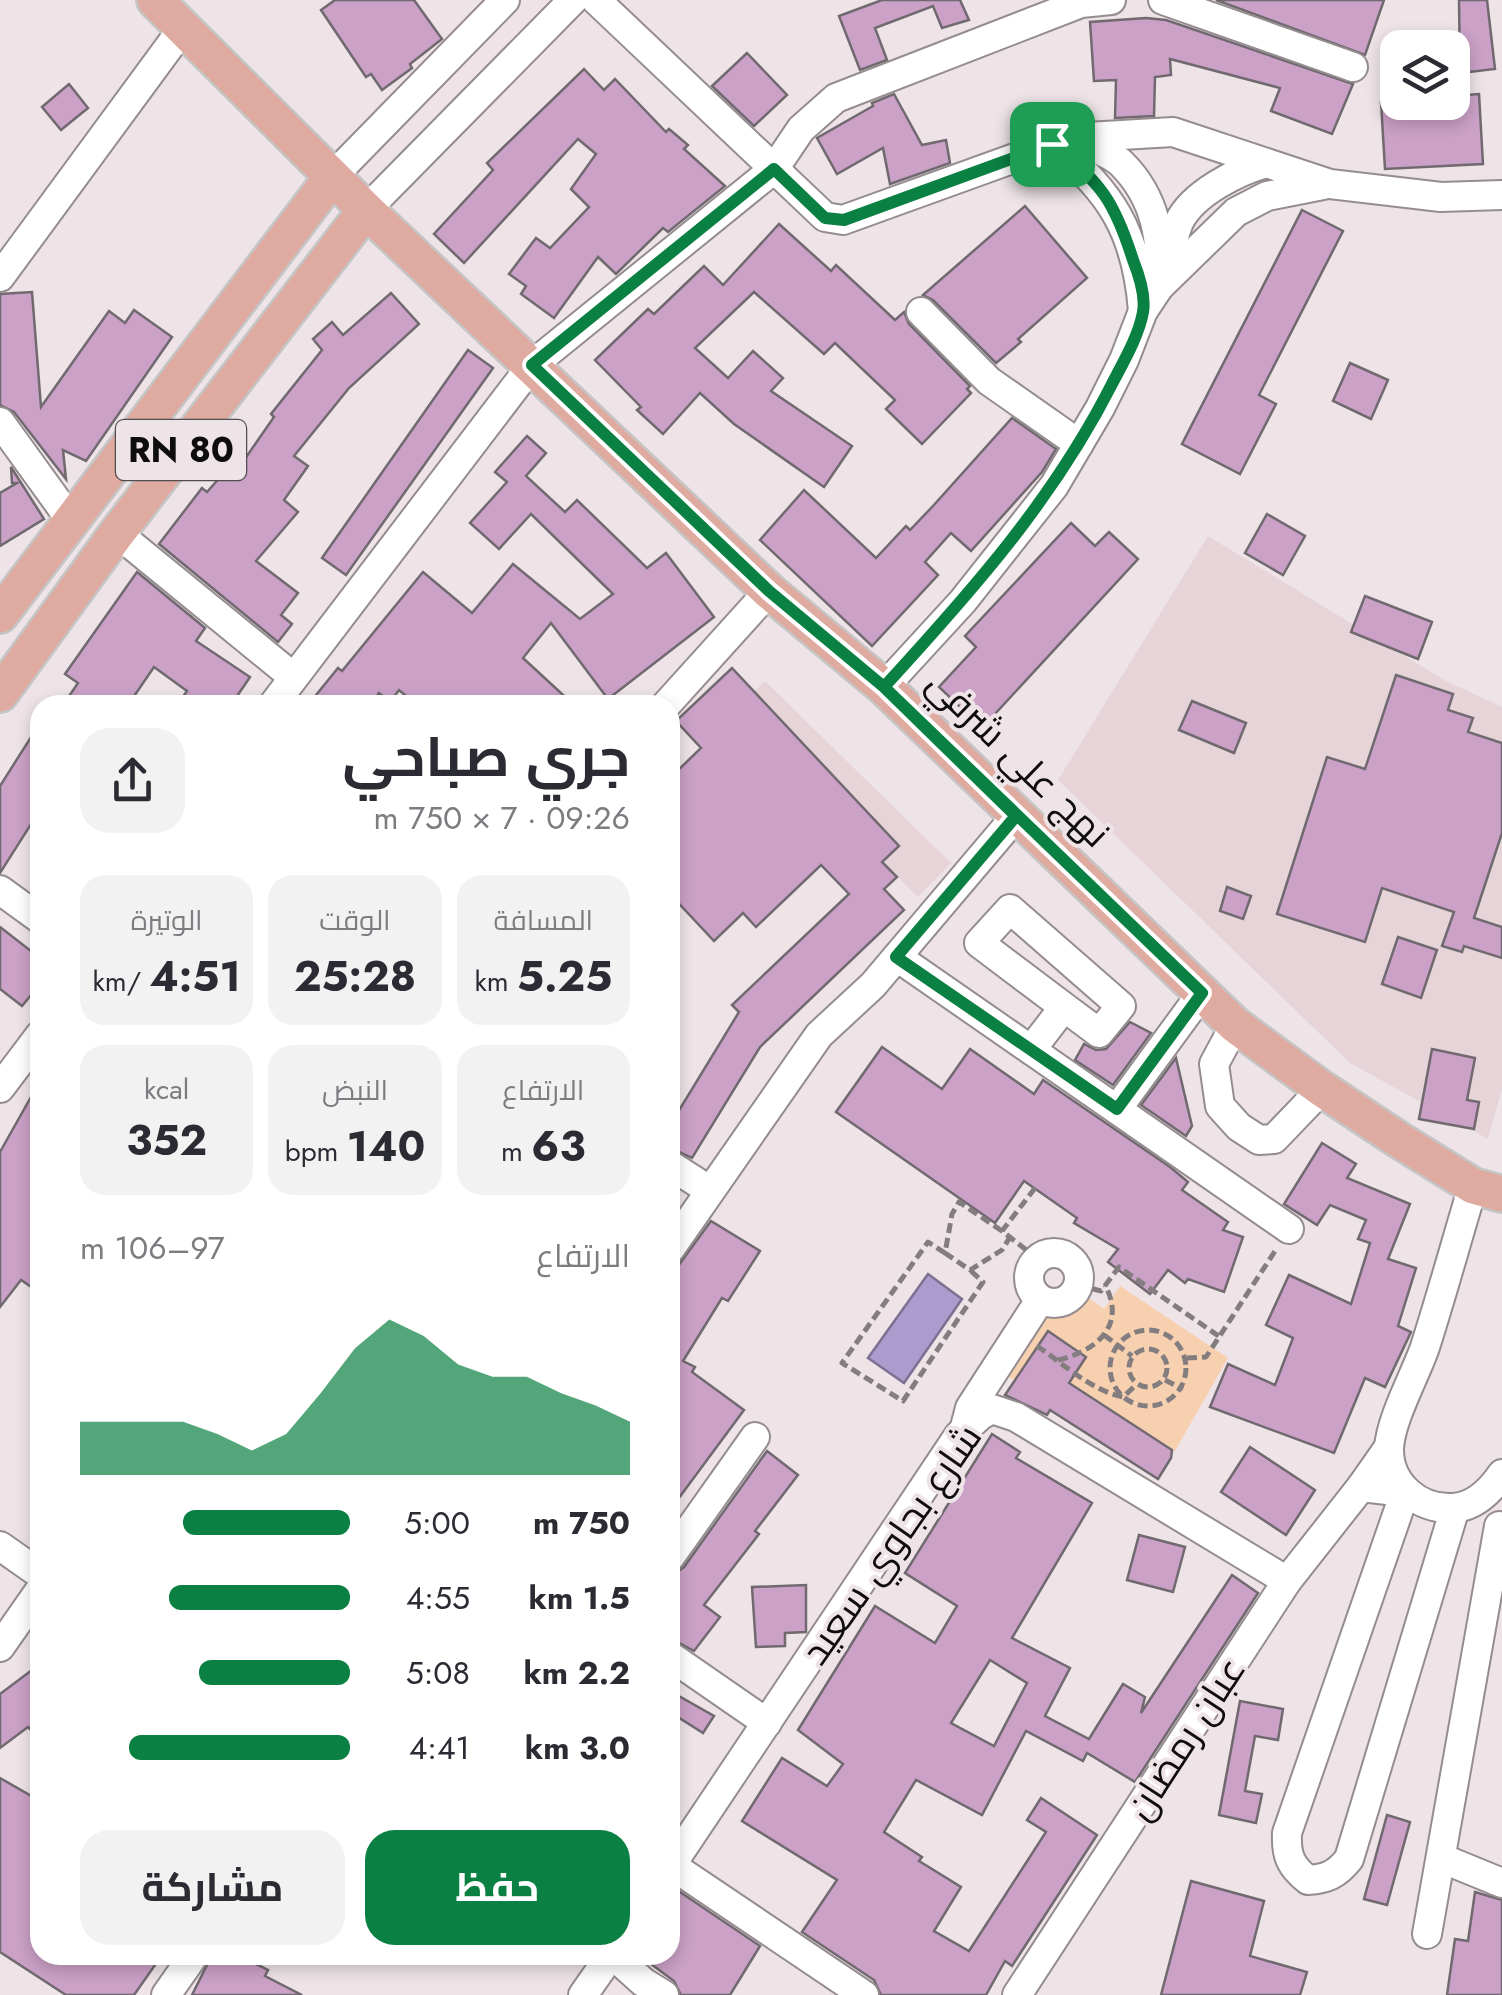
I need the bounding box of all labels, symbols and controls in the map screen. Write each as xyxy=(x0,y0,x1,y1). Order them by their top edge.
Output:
map controls xyxy=(1380,30,1470,120)
button: layers xyxy=(1380,30,1470,120)
pin xyxy=(1010,102,1095,187)
icon: arrive xyxy=(1025,117,1080,172)
road number: RN 80 xyxy=(116,420,246,480)
street label: نهج علي شرفي xyxy=(913,656,1123,862)
text: جري صباحي xyxy=(342,717,630,797)
button: share xyxy=(80,728,185,833)
text: 09:26 · 7 × 750 m xyxy=(374,795,630,841)
text: الوتيرة xyxy=(131,900,203,941)
text: الوقت xyxy=(319,900,391,941)
text: المسافة xyxy=(494,900,593,941)
text: 4:51 xyxy=(150,946,241,1007)
text: 25:28 xyxy=(294,946,416,1007)
text: 5.25 xyxy=(517,946,612,1007)
text: /km xyxy=(93,961,150,1002)
text: km xyxy=(474,961,517,1002)
text: kcal xyxy=(144,1069,189,1110)
text: النبض xyxy=(322,1070,388,1111)
text: الارتفاع xyxy=(502,1070,584,1111)
text: 352 xyxy=(126,1110,207,1171)
text: 140 xyxy=(347,1116,425,1177)
text: 63 xyxy=(531,1116,586,1177)
text: bpm xyxy=(285,1131,347,1172)
text: m xyxy=(501,1131,531,1172)
text: 97–106 m xyxy=(80,1225,225,1271)
text: الارتفاع xyxy=(536,1233,630,1279)
street label: شارع بجاوي سعيد xyxy=(787,1413,996,1677)
text: 5:00 xyxy=(404,1500,470,1546)
text: 750 m xyxy=(533,1500,630,1546)
text: 4:55 xyxy=(406,1575,470,1621)
text: 1.5 km xyxy=(528,1575,630,1621)
street label: عبان رمضان xyxy=(1112,1645,1258,1831)
text: 5:08 xyxy=(406,1650,470,1696)
text: 2.2 km xyxy=(523,1650,630,1696)
text: 4:41 xyxy=(409,1725,470,1771)
text: 3.0 km xyxy=(525,1725,630,1771)
button: مشاركة xyxy=(80,1830,345,1945)
button: حفظ xyxy=(365,1830,630,1945)

